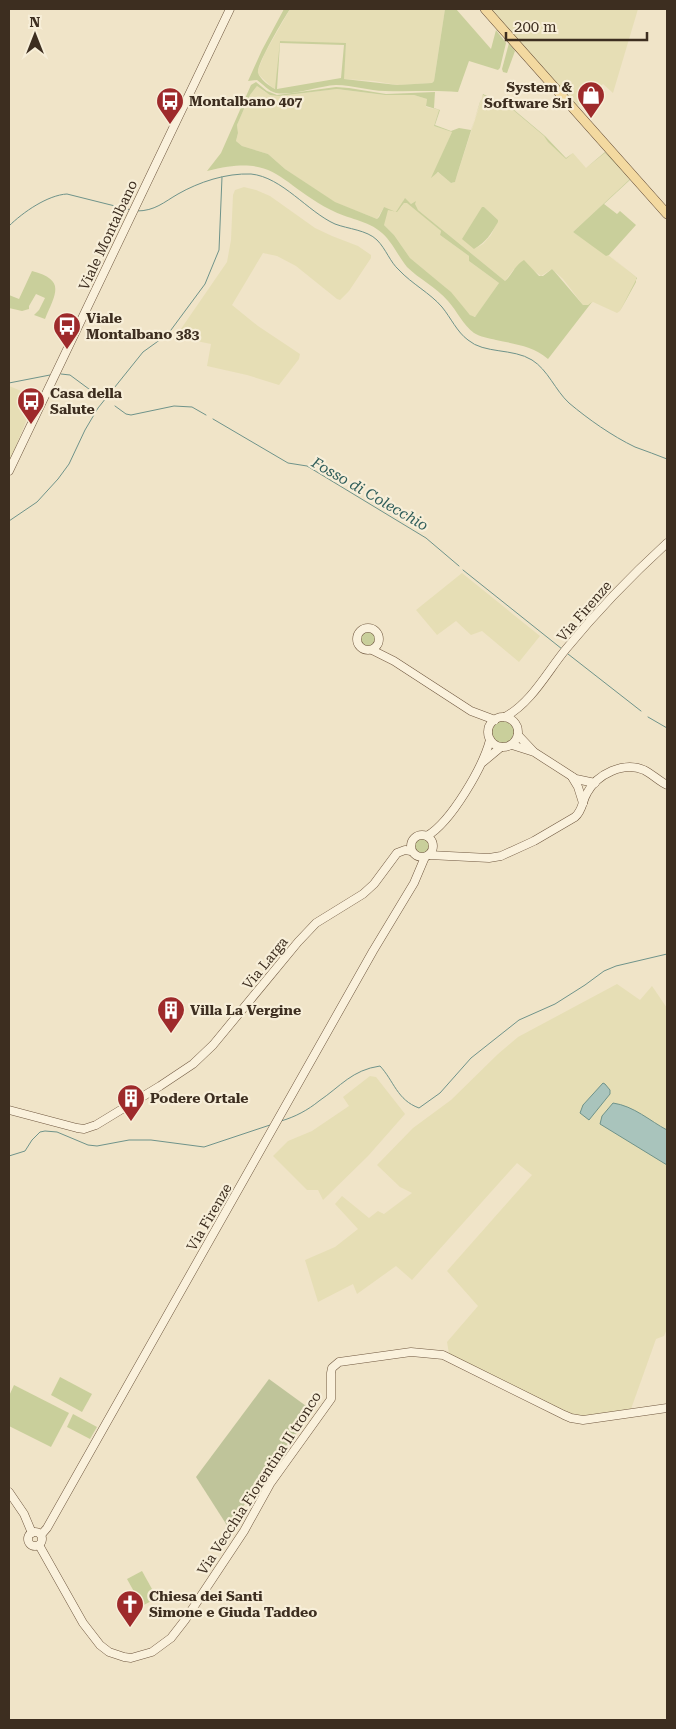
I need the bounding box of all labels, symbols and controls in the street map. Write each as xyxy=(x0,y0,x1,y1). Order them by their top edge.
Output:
north arrow xyxy=(10,10,60,60)
scale bar xyxy=(506,10,647,42)
text: N xyxy=(30,14,41,30)
text: 200 m xyxy=(514,18,557,36)
place label: System & Software Srl xyxy=(484,79,572,111)
shop icon: System & Software Srl xyxy=(576,80,606,119)
bus stop icon: Montalbano 407 xyxy=(155,86,185,125)
place label: Montalbano 407 xyxy=(189,93,302,109)
street label: Viale Montalbano xyxy=(76,178,140,292)
place label: Viale Montalbano 383 xyxy=(86,310,199,342)
bus stop icon: Viale Montalbano 383 xyxy=(52,311,82,350)
place label: Casa della Salute xyxy=(50,385,123,417)
bus stop icon: Casa della Salute xyxy=(16,386,46,425)
water label: Fosso di Colecchio xyxy=(308,453,432,535)
street label: Via Firenze xyxy=(553,577,615,644)
street label: Via Larga xyxy=(239,933,291,992)
building icon: Villa La Vergine xyxy=(156,995,186,1034)
place label: Villa La Vergine xyxy=(190,1002,301,1018)
building icon: Podere Ortale xyxy=(116,1083,146,1122)
place label: Podere Ortale xyxy=(150,1090,249,1106)
street label: Via Firenze xyxy=(183,1180,235,1253)
street label: Via Vecchia Fiorentina II tronco xyxy=(194,1388,324,1578)
place label: Chiesa dei Santi Simone e Giuda Taddeo xyxy=(149,1588,317,1620)
church icon: Chiesa dei Santi Simone e Giuda Taddeo xyxy=(115,1589,145,1628)

